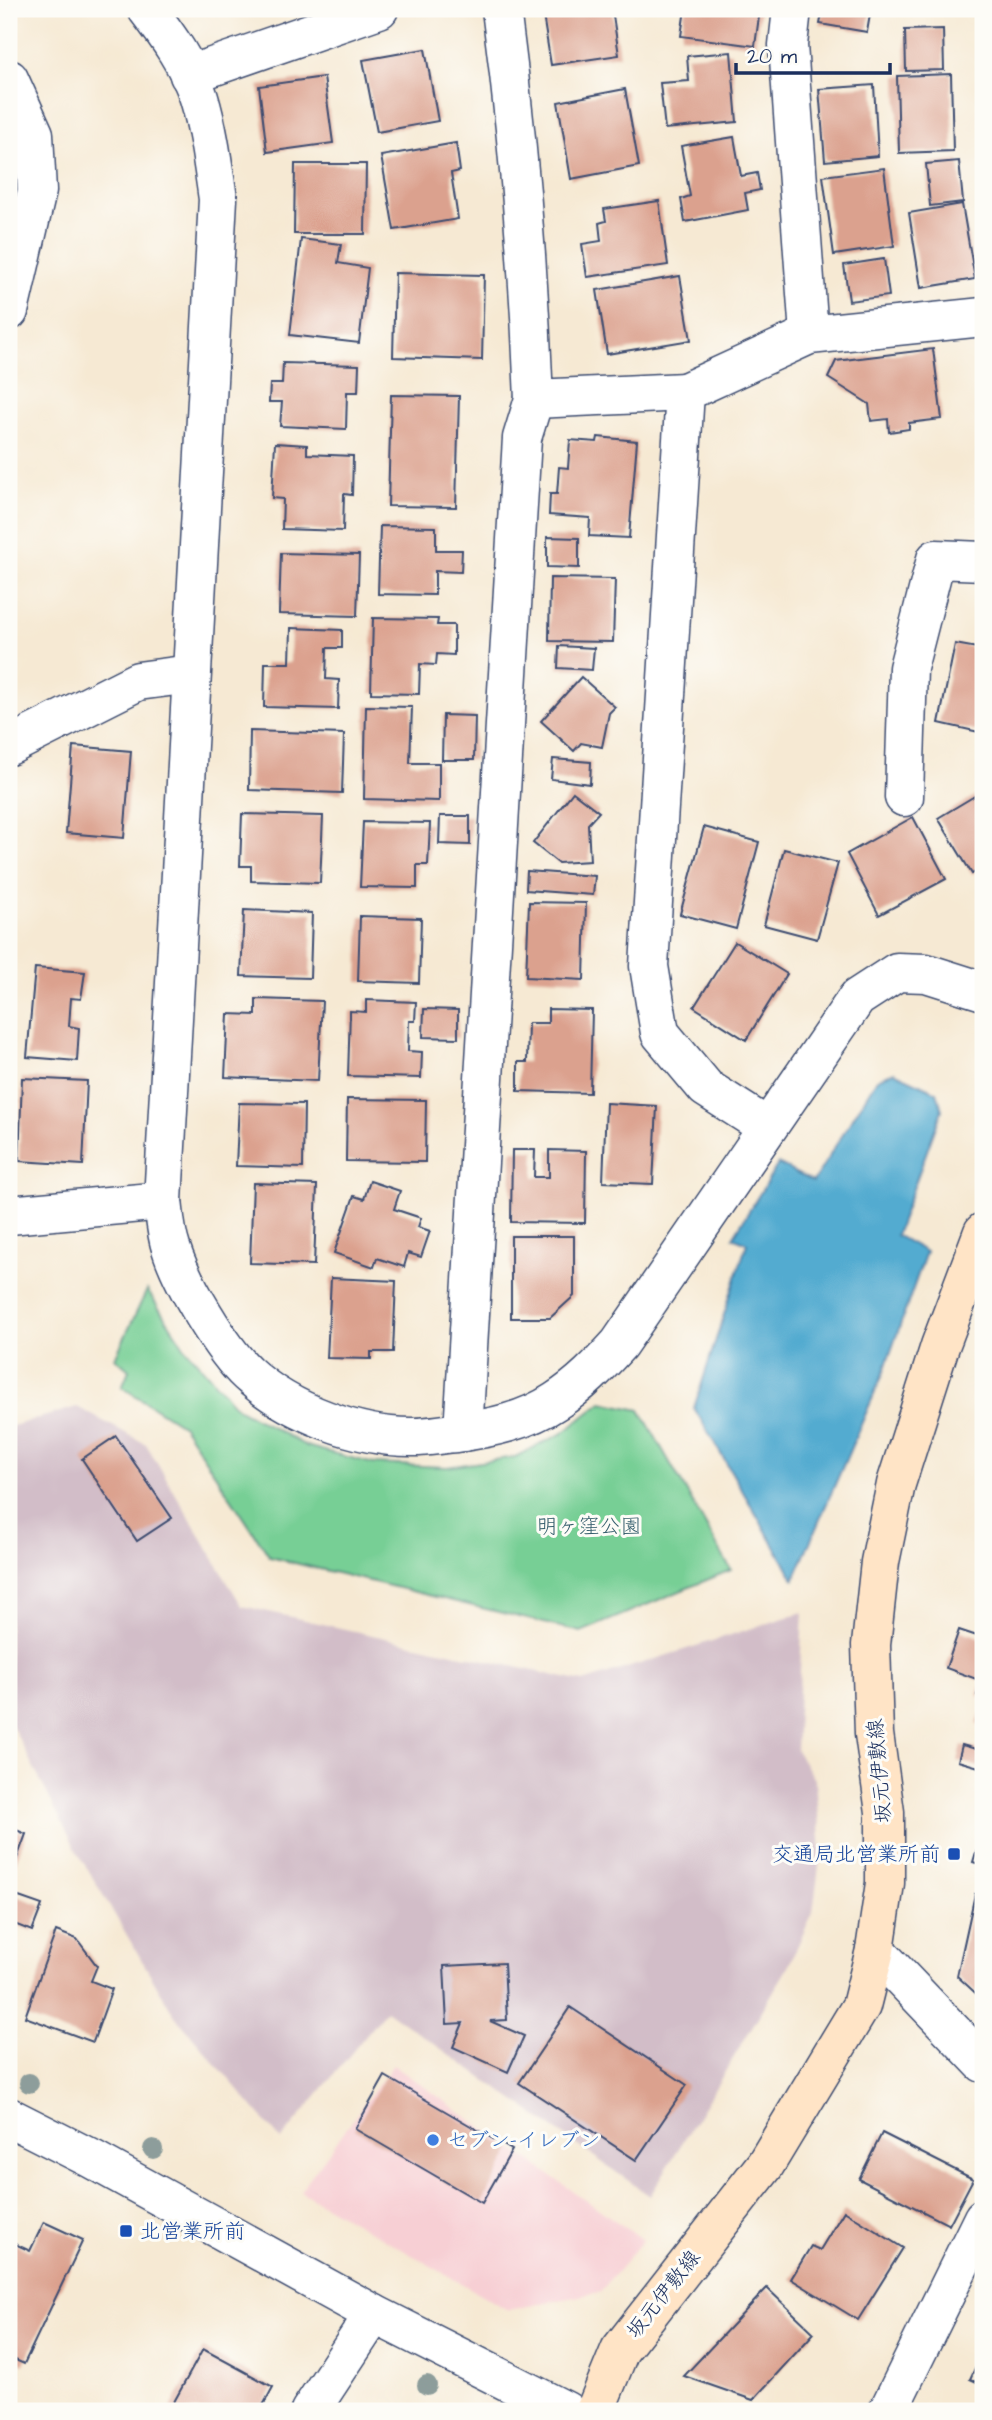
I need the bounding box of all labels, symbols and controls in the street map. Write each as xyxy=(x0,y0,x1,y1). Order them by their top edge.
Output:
scale bar xyxy=(736,32,890,76)
text: 20 m xyxy=(747,42,798,71)
park label: 明ヶ窪公園 xyxy=(537,1512,642,1541)
street label: 坂元伊敷線 xyxy=(860,1717,899,1825)
place label: 交通局北営業所前 xyxy=(772,1840,940,1869)
marker: 交通局北営業所前 xyxy=(946,1846,962,1862)
place label: セブン-イレブン xyxy=(447,2126,601,2155)
marker: セブン-イレブン xyxy=(425,2132,441,2148)
place label: 北営業所前 xyxy=(140,2217,245,2246)
marker: 北営業所前 xyxy=(118,2223,134,2239)
street label: 坂元伊敷線 xyxy=(620,2244,707,2345)

